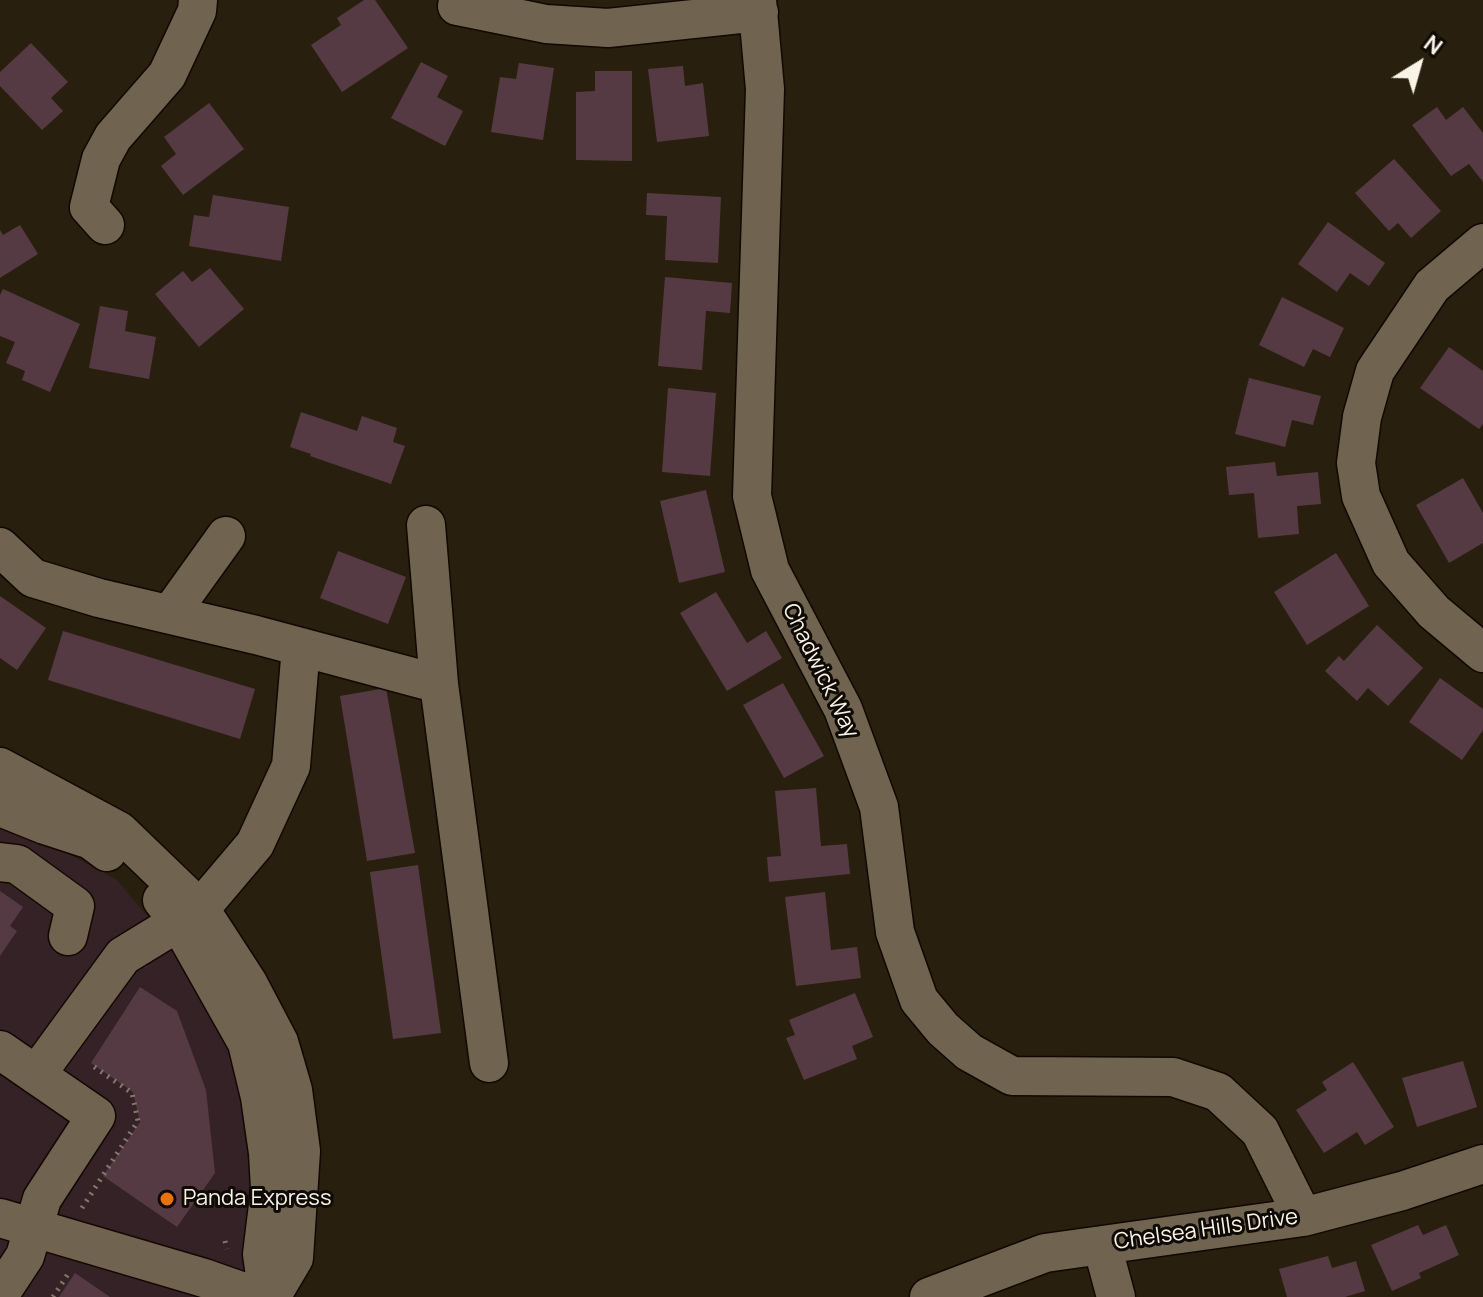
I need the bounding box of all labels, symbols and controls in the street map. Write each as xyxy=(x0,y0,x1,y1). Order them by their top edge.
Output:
north arrow xyxy=(1379,24,1459,104)
text: N xyxy=(1418,28,1449,62)
street label: Chadwick Way xyxy=(776,599,864,743)
place label: Panda Express xyxy=(183,1186,331,1212)
marker: Panda Express xyxy=(158,1190,176,1208)
street label: Chelsea Hills Drive xyxy=(1112,1204,1300,1256)

